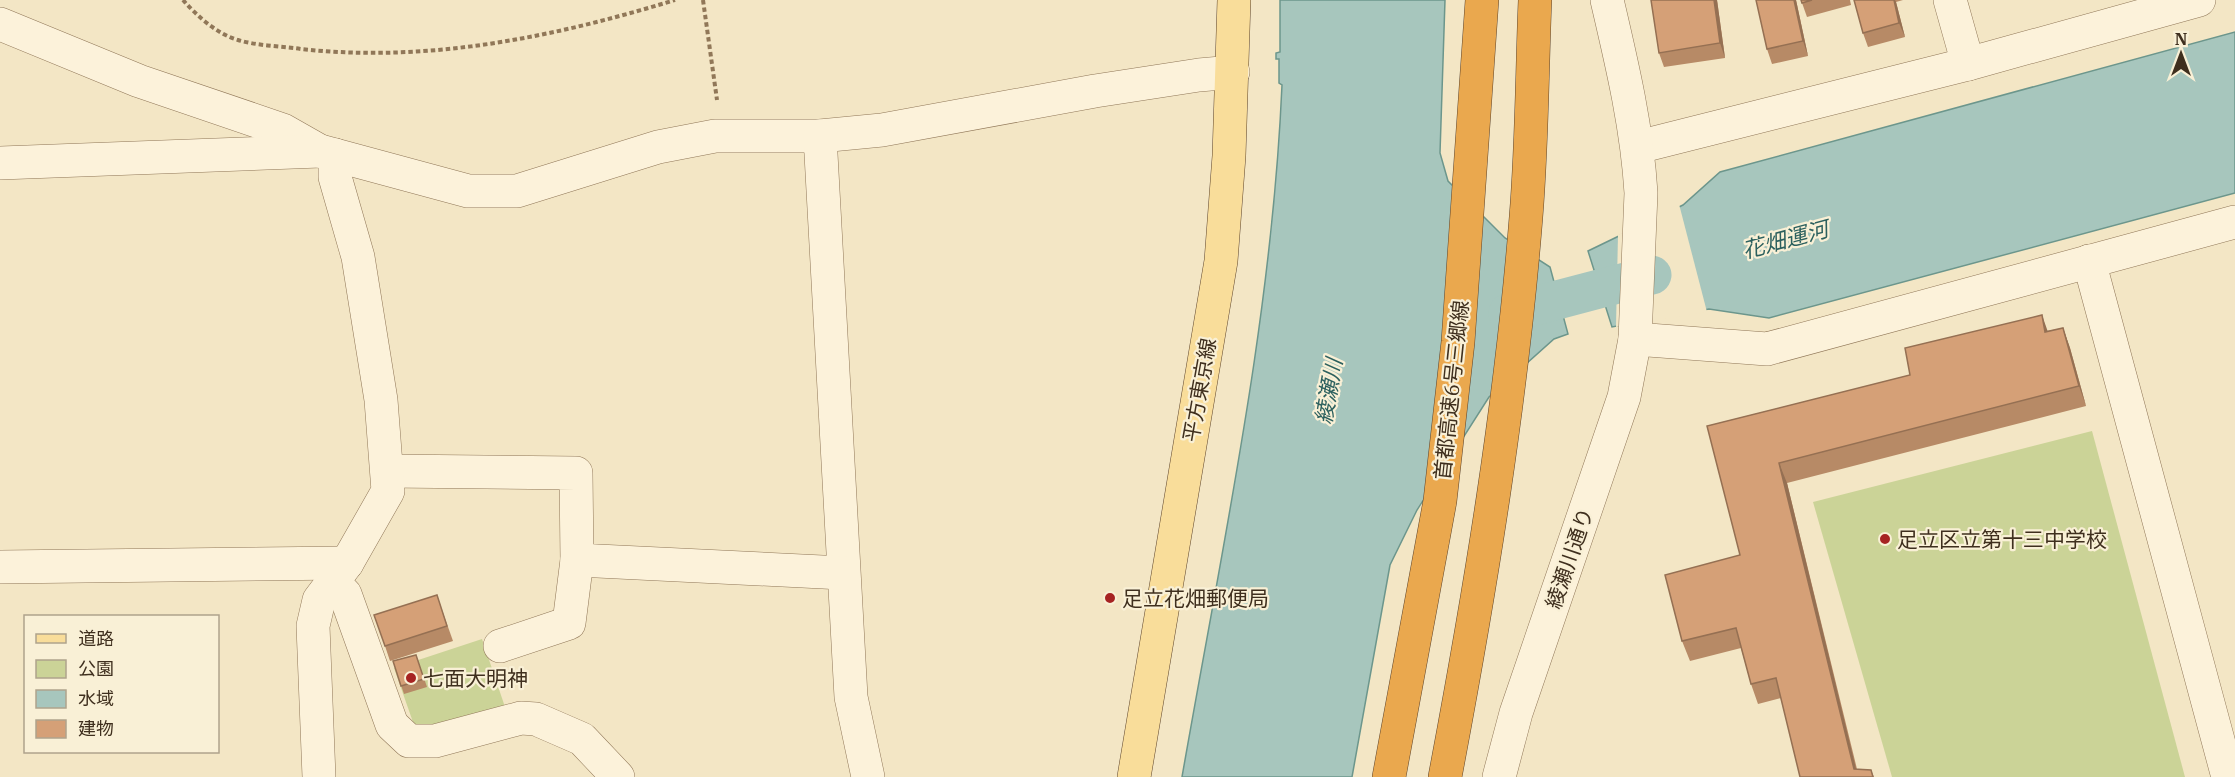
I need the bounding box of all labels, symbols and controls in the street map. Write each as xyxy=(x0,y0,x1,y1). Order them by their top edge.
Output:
north arrow xyxy=(2151,24,2211,84)
text: N xyxy=(2175,29,2187,49)
water label: 花畑運河 xyxy=(1739,213,1835,264)
street label: 首都高速6号三郷線 xyxy=(1428,299,1474,481)
street label: 平方東京線 xyxy=(1176,336,1222,444)
water label: 綾瀬川 xyxy=(1308,354,1348,426)
street label: 綾瀬川通り xyxy=(1539,504,1599,612)
place label: 足立区立第十三中学校 xyxy=(1897,525,2107,553)
marker: 足立区立第十三中学校 xyxy=(1878,532,1892,546)
place label: 足立花畑郵便局 xyxy=(1122,584,1269,612)
marker: 足立花畑郵便局 xyxy=(1103,591,1117,605)
legend xyxy=(24,615,219,753)
text: 道路 xyxy=(78,627,114,650)
text: 公園 xyxy=(78,657,114,680)
place label: 七面大明神 xyxy=(423,664,528,692)
marker: 七面大明神 xyxy=(404,671,418,685)
text: 水域 xyxy=(78,687,114,710)
text: 建物 xyxy=(78,717,114,740)

